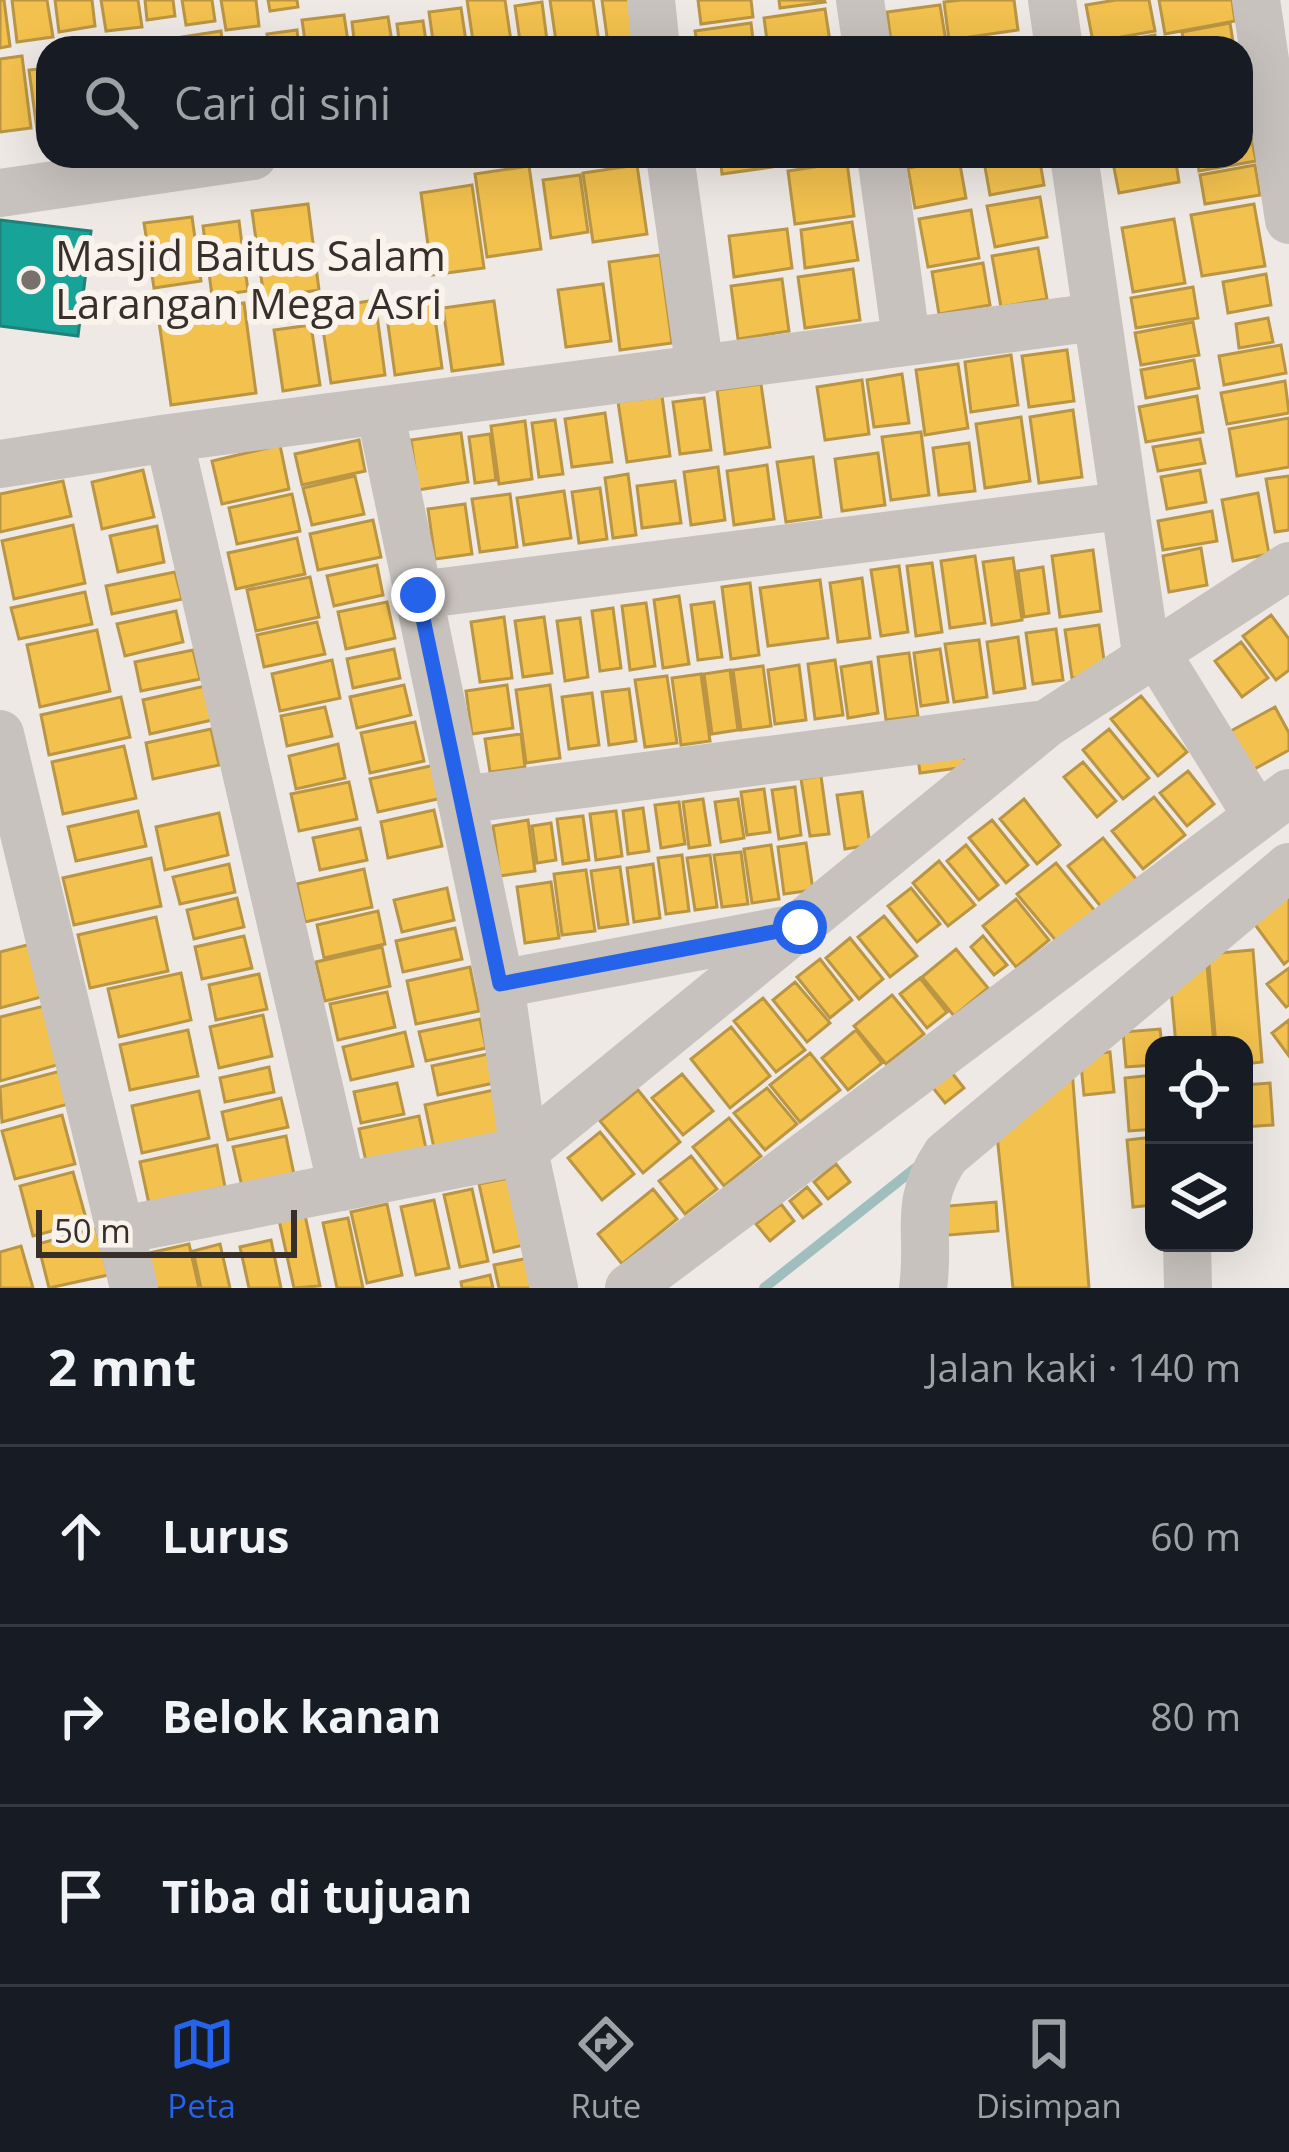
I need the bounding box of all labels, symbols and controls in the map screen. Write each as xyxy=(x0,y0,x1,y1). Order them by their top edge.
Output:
search box xyxy=(36,36,1253,168)
icon: search xyxy=(78,69,144,135)
text: Cari di sini xyxy=(174,72,391,133)
place label: Masjid Baitus Salam Larangan Mega Asri xyxy=(55,226,446,331)
marker: Masjid Baitus Salam Larangan Mega Asri xyxy=(18,267,44,293)
route end xyxy=(391,568,445,622)
route start xyxy=(773,900,827,954)
map controls xyxy=(1145,1036,1253,1252)
button: locate xyxy=(1145,1036,1253,1144)
button: layers xyxy=(1145,1144,1253,1252)
scale bar xyxy=(36,1204,297,1257)
text: 50 m xyxy=(54,1208,131,1253)
text: 2 mnt xyxy=(48,1331,196,1401)
text: Jalan kaki · 140 m xyxy=(927,1340,1241,1393)
icon: ahead xyxy=(48,1503,114,1569)
text: Lurus xyxy=(162,1505,289,1566)
text: 60 m xyxy=(1150,1509,1241,1562)
icon: right xyxy=(48,1683,114,1749)
text: Belok kanan xyxy=(162,1685,441,1746)
text: 80 m xyxy=(1150,1689,1241,1742)
icon: arrive xyxy=(48,1863,114,1929)
text: Tiba di tujuan xyxy=(162,1865,472,1926)
tab: Peta xyxy=(167,2011,236,2128)
tab: Rute xyxy=(570,2011,641,2128)
tab: Disimpan xyxy=(976,2011,1122,2128)

